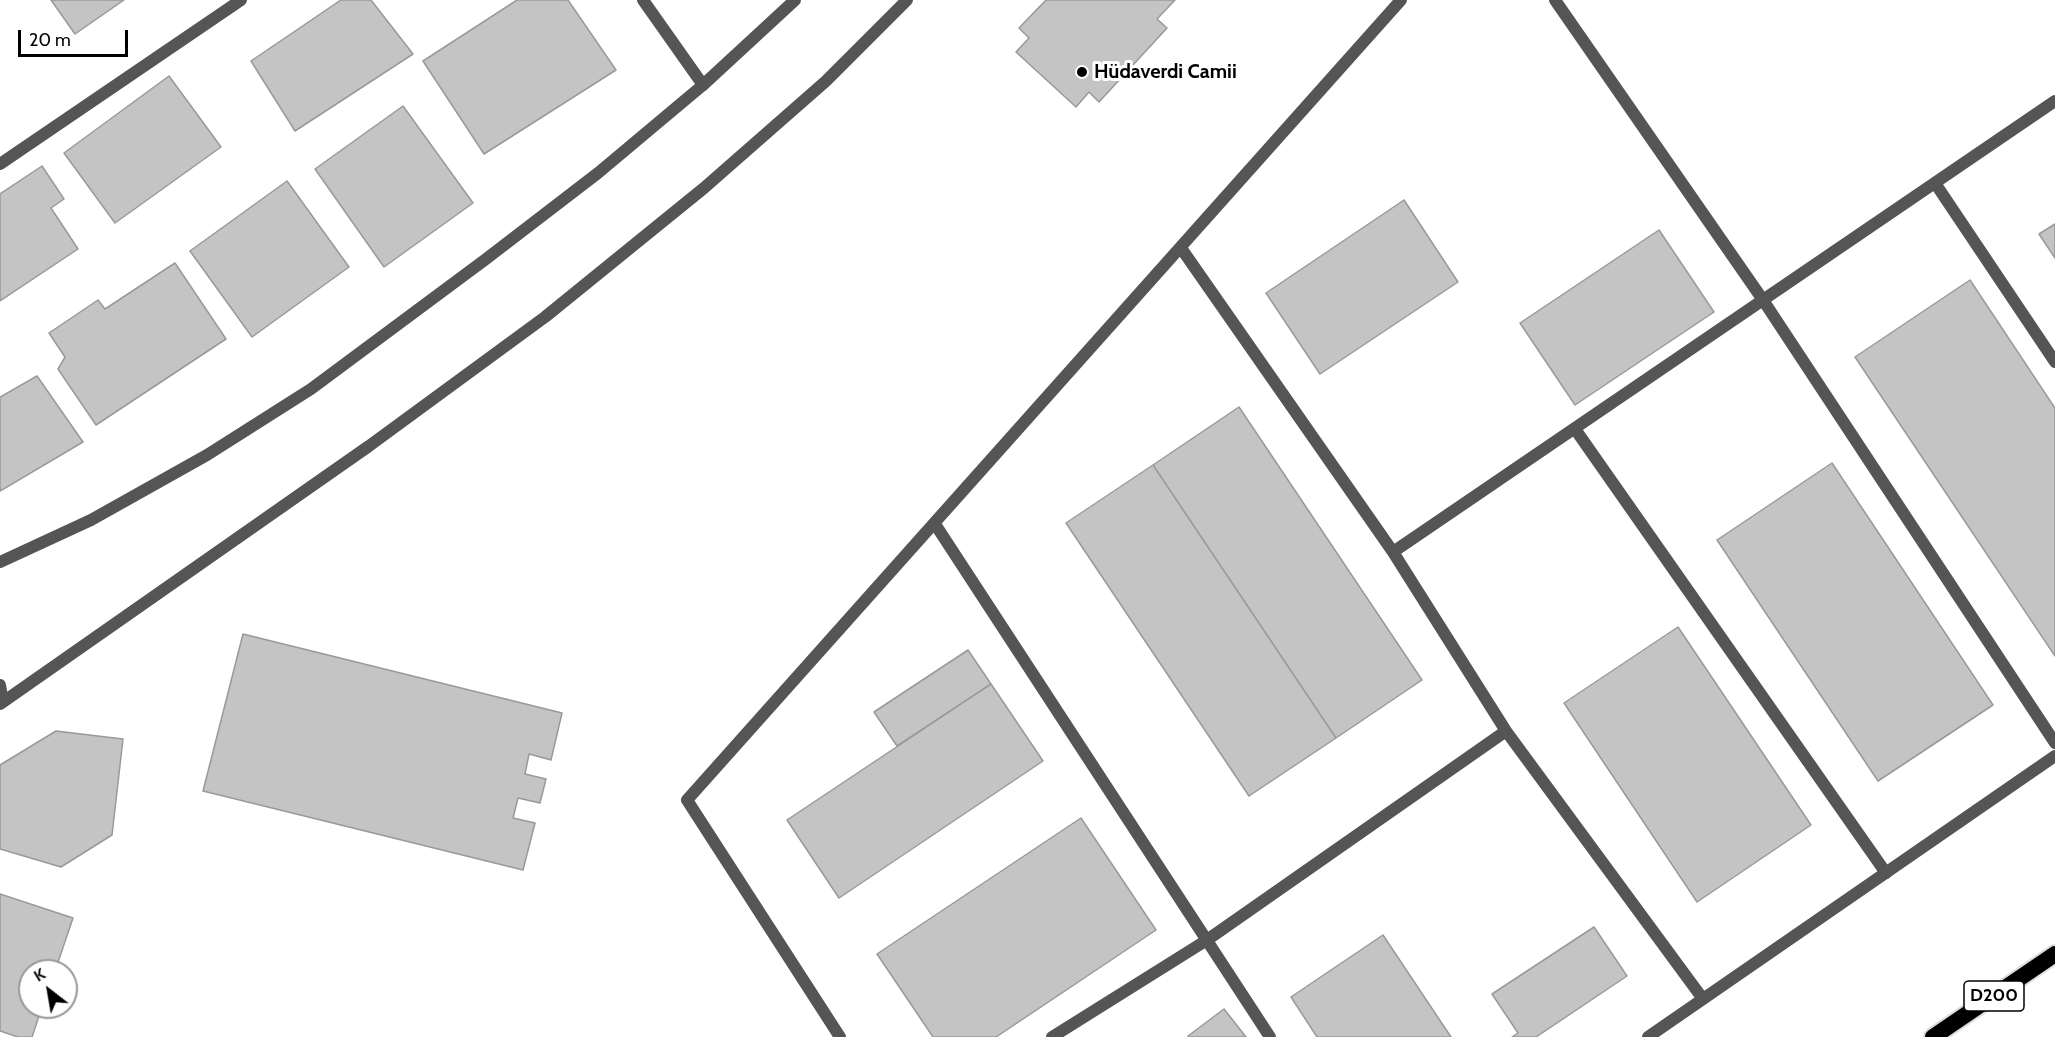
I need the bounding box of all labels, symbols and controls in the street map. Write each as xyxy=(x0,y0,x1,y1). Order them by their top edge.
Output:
scale bar xyxy=(21,18,130,56)
text: 20 m xyxy=(29,29,71,51)
place label: Hüdaverdi Camii xyxy=(1094,60,1237,84)
marker: Hüdaverdi Camii xyxy=(1075,65,1089,79)
north arrow xyxy=(18,959,78,1019)
text: K xyxy=(30,964,49,986)
road number: D200 xyxy=(1964,981,2024,1011)

